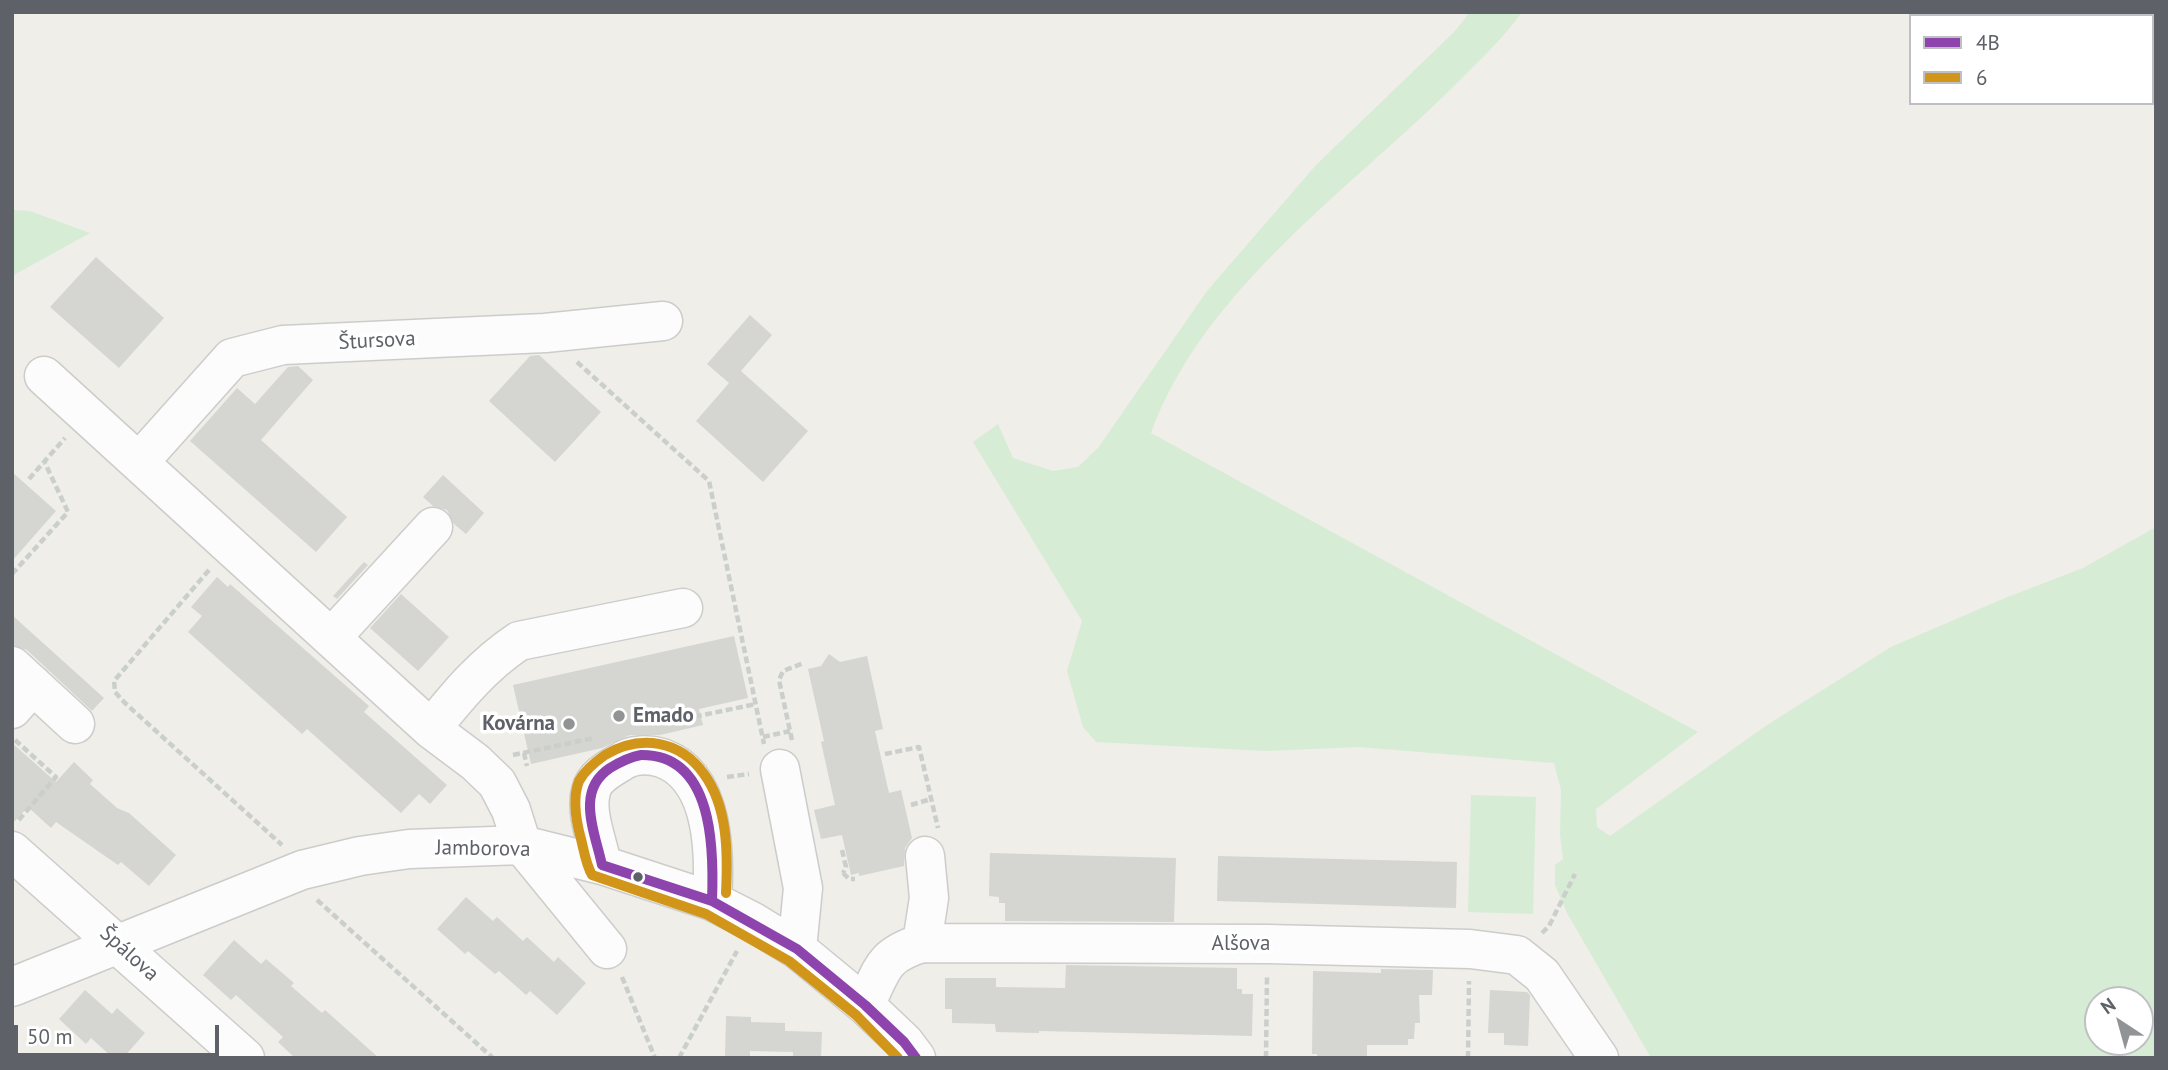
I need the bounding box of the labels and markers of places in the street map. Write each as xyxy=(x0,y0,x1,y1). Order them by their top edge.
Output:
place label: Emado xyxy=(633,703,694,729)
marker: Emado xyxy=(611,708,627,724)
place label: Kovárna xyxy=(482,711,555,737)
marker: Kovárna xyxy=(561,716,577,732)
unlabelled marker xyxy=(631,870,645,884)

